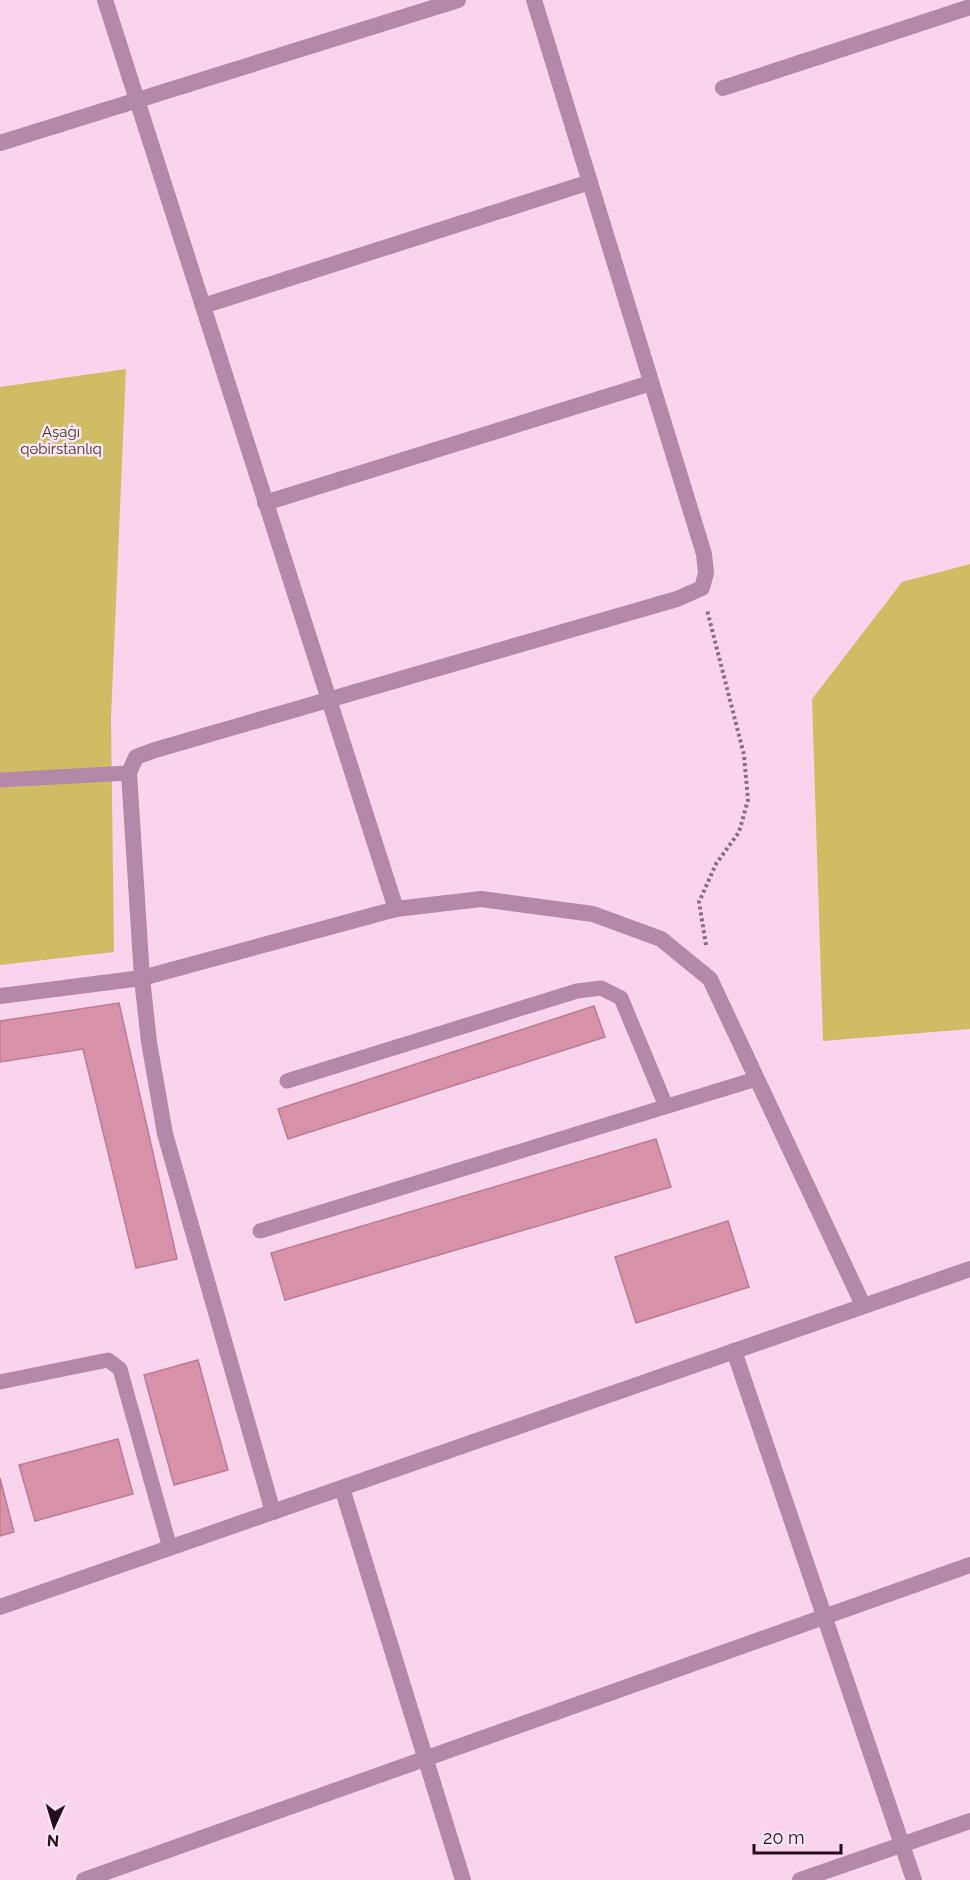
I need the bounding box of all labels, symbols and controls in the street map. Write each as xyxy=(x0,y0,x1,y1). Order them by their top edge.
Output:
park label: Aşağı qəbirstanlıq xyxy=(20,423,102,458)
north arrow xyxy=(24,1796,84,1856)
scale bar xyxy=(754,1817,841,1855)
text: 20 m xyxy=(763,1827,805,1848)
text: N xyxy=(46,1831,60,1850)

